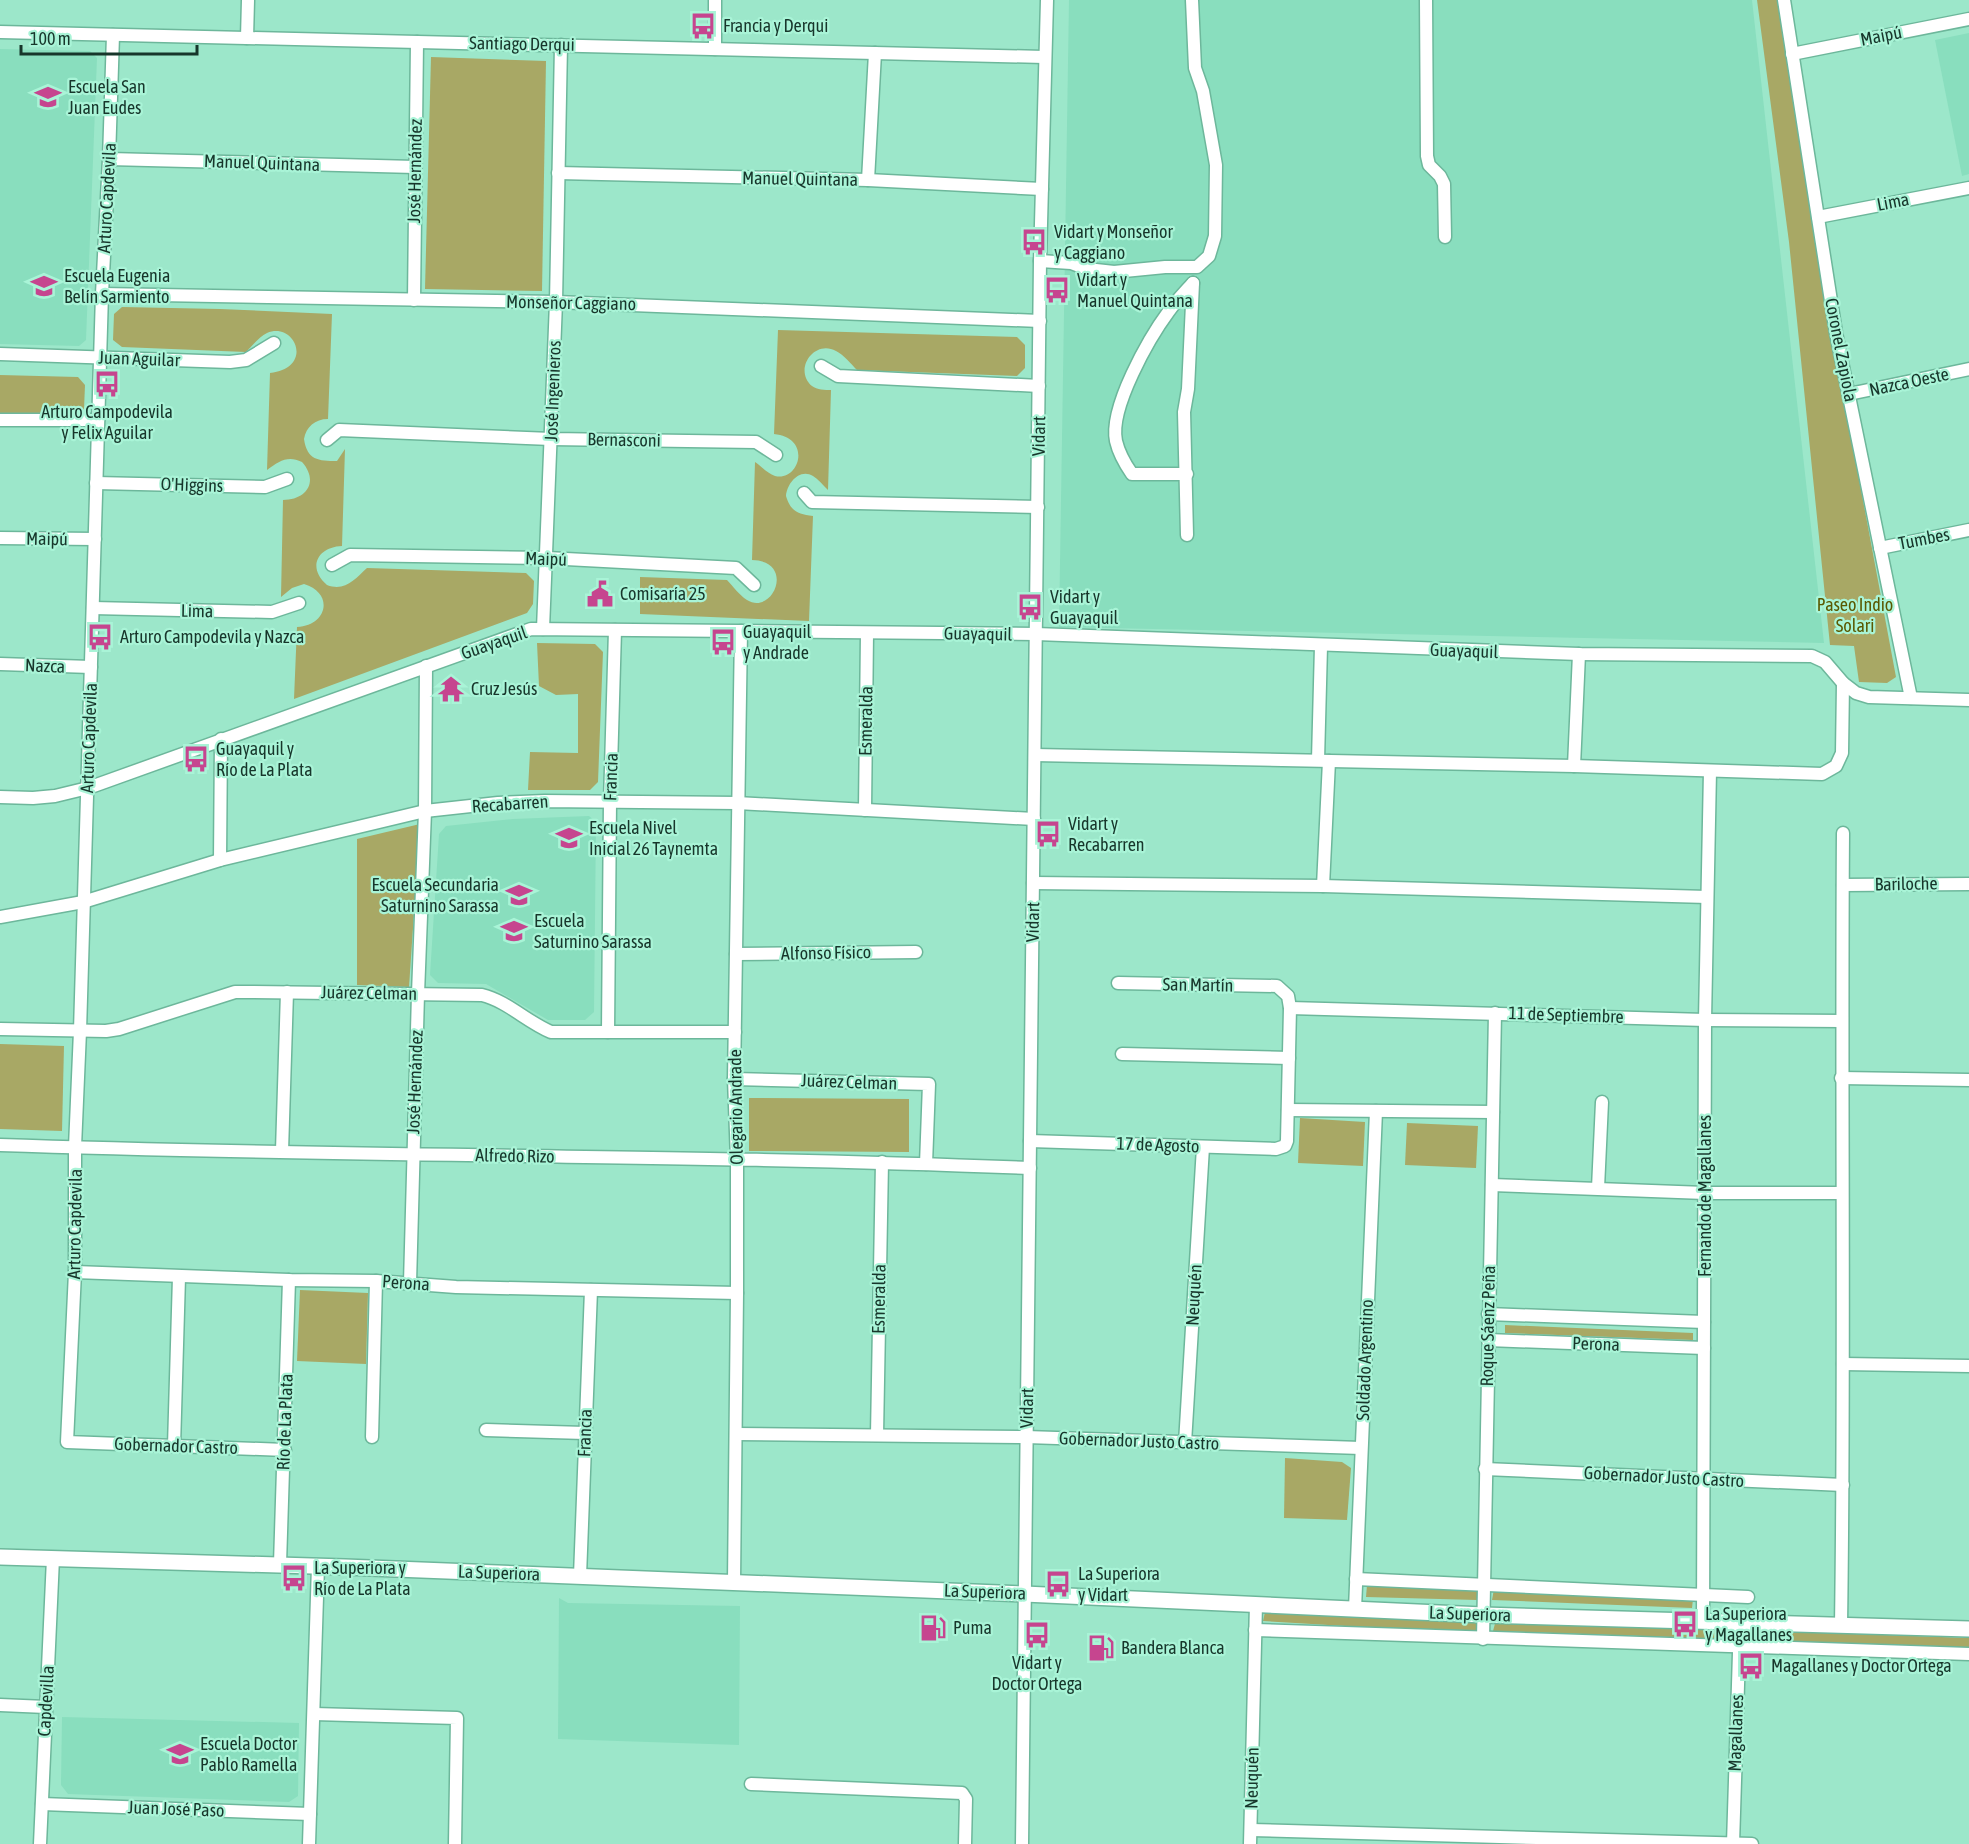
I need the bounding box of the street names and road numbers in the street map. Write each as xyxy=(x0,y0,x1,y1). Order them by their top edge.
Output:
street label: Maipú xyxy=(1858,21,1903,50)
street label: Santiago Derqui xyxy=(469,32,575,55)
street label: José Hernández xyxy=(403,118,426,223)
street label: Arturo Capdevila xyxy=(93,142,120,254)
street label: Manuel Quintana xyxy=(204,150,320,175)
street label: Manuel Quintana xyxy=(742,167,858,190)
street label: Lima xyxy=(1875,188,1911,215)
street label: Monseñor Caggiano xyxy=(506,291,636,314)
street label: Coronel Zapiola xyxy=(1821,296,1862,404)
street label: José Ingenieros xyxy=(540,340,565,442)
street label: Juan Aguilar xyxy=(98,347,181,370)
street label: Nazca Oeste xyxy=(1867,363,1951,400)
street label: Vidart xyxy=(1028,416,1049,456)
street label: Bernasconi xyxy=(587,428,661,451)
street label: O'Higgins xyxy=(160,473,224,496)
street label: Tumbes xyxy=(1897,523,1951,554)
street label: Maipú xyxy=(26,528,68,549)
street label: Maipú xyxy=(525,547,567,570)
street label: Lima xyxy=(181,600,213,621)
street label: Guayaquil xyxy=(458,621,530,664)
street label: Guayaquil xyxy=(944,622,1013,645)
street label: Guayaquil xyxy=(1429,639,1499,662)
street label: Nazca xyxy=(24,654,66,677)
street label: Arturo Capdevila xyxy=(76,683,101,793)
street label: Esmeralda xyxy=(854,686,877,756)
street label: Francia xyxy=(599,753,622,801)
street label: Recabarren xyxy=(471,790,549,817)
street label: Bariloche xyxy=(1874,872,1938,895)
street label: Vidart xyxy=(1022,902,1043,942)
street label: Alfonso Físico xyxy=(781,941,871,964)
street label: San Martín xyxy=(1162,973,1234,996)
street label: Juárez Celman xyxy=(321,981,417,1004)
street label: 11 de Septiembre xyxy=(1508,1002,1624,1027)
street label: José Hernández xyxy=(402,1029,427,1134)
street label: Olegario Andrade xyxy=(724,1049,747,1165)
street label: Juárez Celman xyxy=(801,1069,898,1094)
street label: Fernando de Magallanes xyxy=(1694,1115,1715,1277)
street label: 17 de Agosto xyxy=(1116,1133,1200,1156)
street label: Alfredo Rizo xyxy=(475,1144,555,1167)
street label: Arturo Capdevila xyxy=(63,1169,86,1279)
street label: Esmeralda xyxy=(867,1264,890,1334)
street label: Neuquén xyxy=(1181,1264,1206,1326)
street label: Roque Sáenz Peña xyxy=(1476,1265,1499,1387)
street label: Perona xyxy=(382,1270,431,1295)
street label: Soldado Argentino xyxy=(1352,1299,1377,1421)
street label: Perona xyxy=(1572,1332,1620,1355)
street label: Río de La Plata xyxy=(272,1373,297,1471)
street label: Vidart xyxy=(1016,1388,1037,1428)
street label: Francia xyxy=(573,1409,596,1457)
street label: Gobernador Justo Castro xyxy=(1058,1427,1220,1454)
street label: Gobernador Castro xyxy=(114,1433,238,1458)
street label: Gobernador Justo Castro xyxy=(1583,1462,1745,1491)
street label: La Superiora xyxy=(458,1561,540,1584)
street label: La Superiora xyxy=(944,1580,1026,1603)
street label: La Superiora xyxy=(1429,1602,1511,1625)
street label: Capdevilla xyxy=(33,1665,58,1737)
street label: Magallanes xyxy=(1724,1694,1747,1772)
street label: Neuquén xyxy=(1240,1747,1263,1809)
street label: Juan José Paso xyxy=(127,1796,225,1821)

